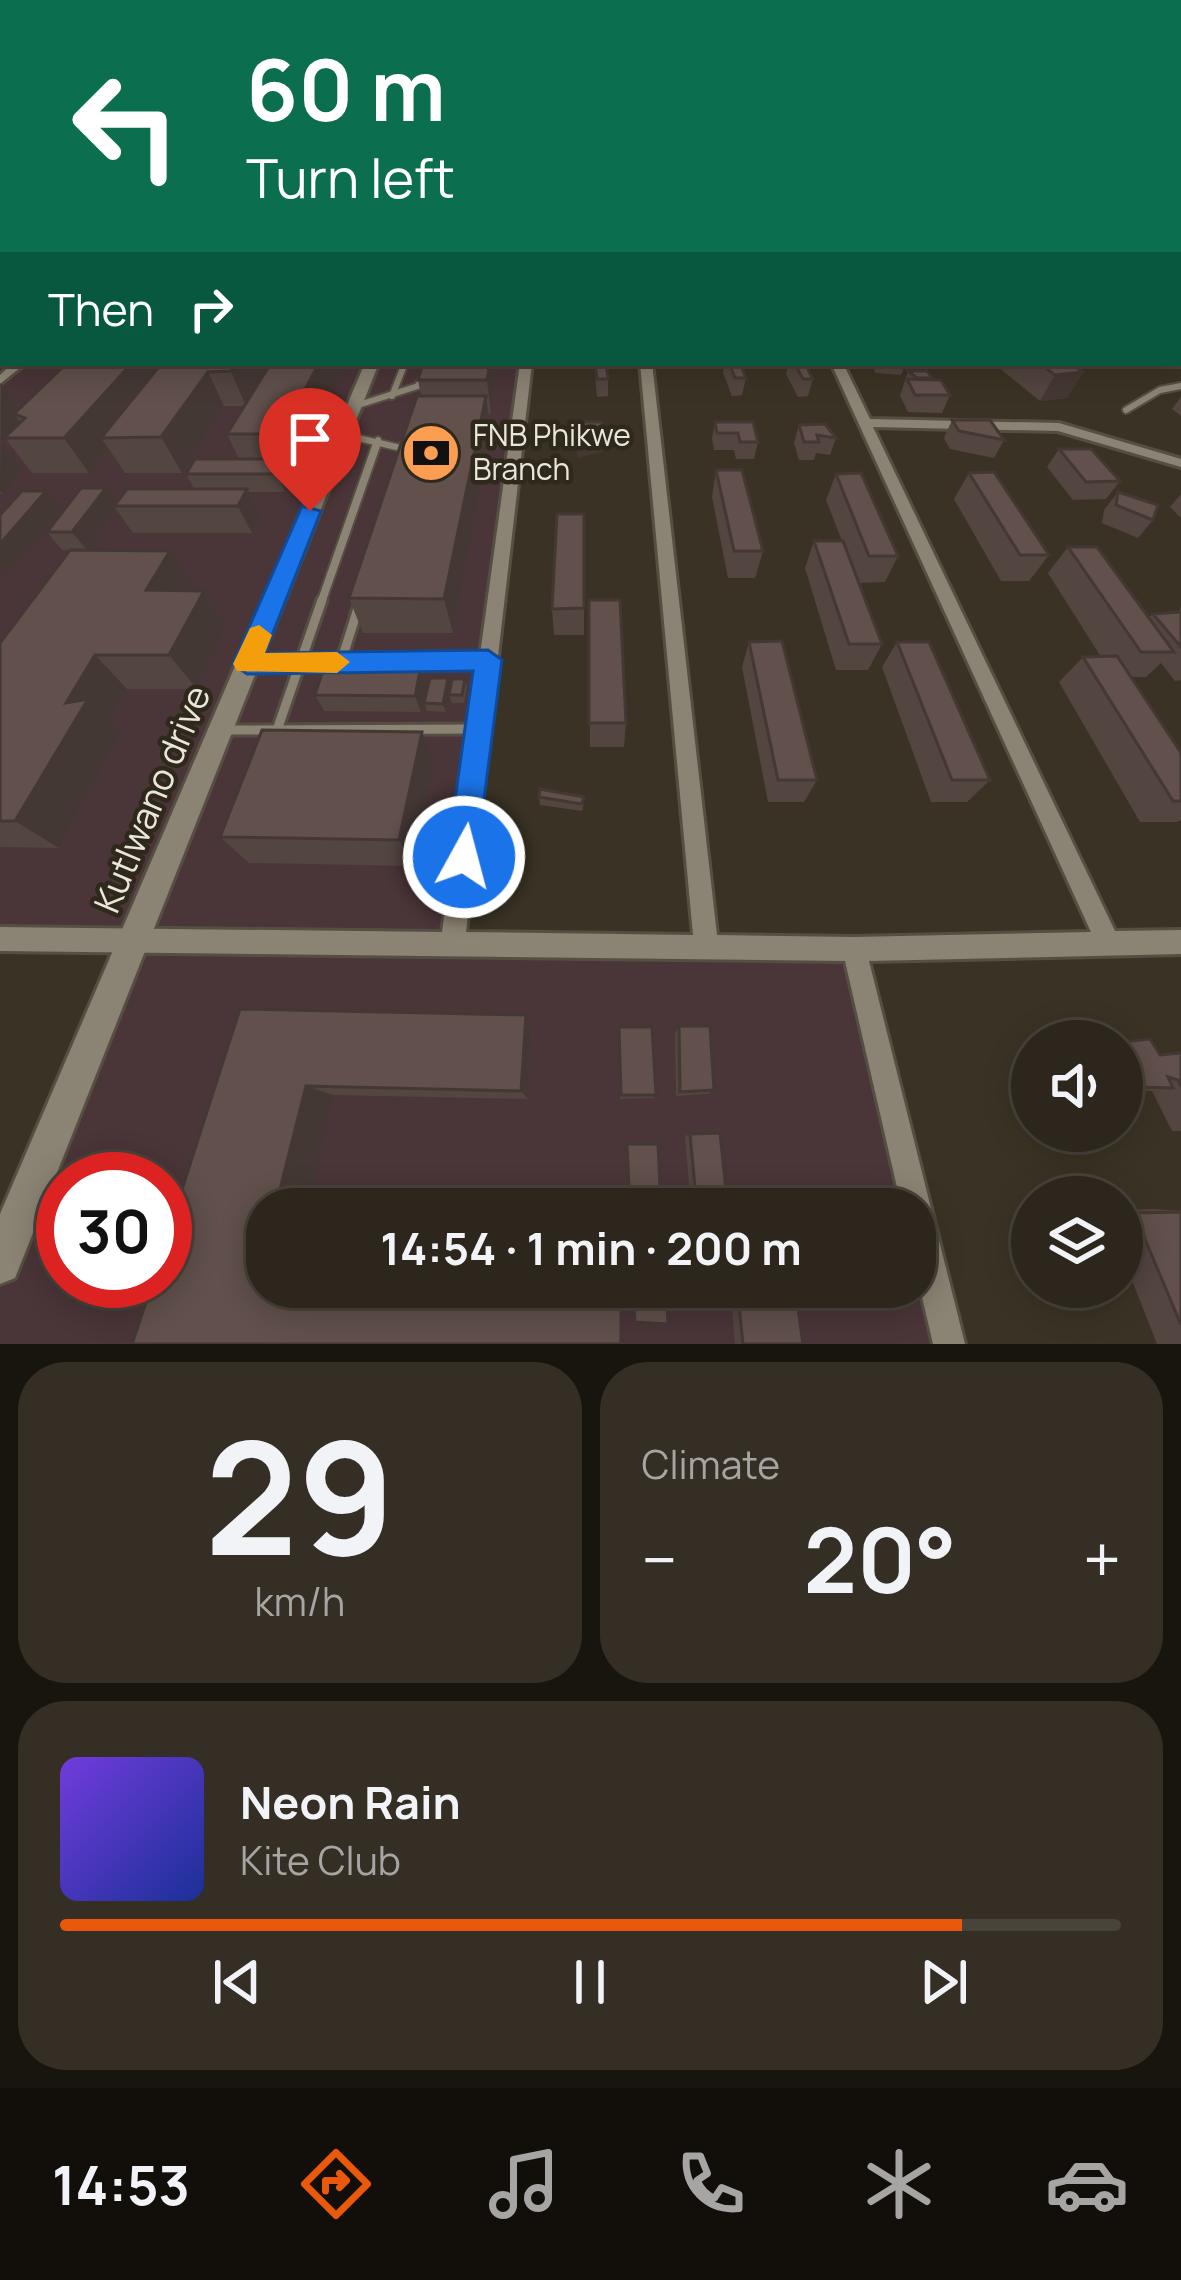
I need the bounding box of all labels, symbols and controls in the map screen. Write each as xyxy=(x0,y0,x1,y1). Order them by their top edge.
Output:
text: 60 m xyxy=(246,31,446,146)
icon: left xyxy=(48,48,204,204)
text: Turn left xyxy=(246,140,455,214)
icon: right xyxy=(178,276,244,342)
text: Then xyxy=(48,278,154,340)
pin xyxy=(259,388,361,511)
icon: arrive xyxy=(277,406,343,472)
place label: FNB Phikwe Branch xyxy=(473,414,631,489)
bank icon: FNB Phikwe Branch xyxy=(400,422,462,484)
street label: Kutlwano drive xyxy=(82,678,221,920)
position arrow xyxy=(401,794,527,920)
map controls xyxy=(1011,1020,1143,1308)
button: sound xyxy=(1011,1020,1143,1152)
speed limit sign: 30 xyxy=(36,1152,192,1308)
button: layers xyxy=(1011,1176,1143,1308)
text: 14:54 · 1 min · 200 m xyxy=(380,1217,802,1279)
text: 29 xyxy=(205,1389,395,1602)
text: Climate xyxy=(642,1437,780,1491)
text: 20° xyxy=(803,1497,957,1620)
text: − xyxy=(642,1514,677,1604)
text: + xyxy=(1083,1514,1121,1604)
text: km/h xyxy=(254,1574,345,1628)
text: Neon Rain xyxy=(240,1771,461,1833)
text: Kite Club xyxy=(240,1833,401,1887)
icon: previous xyxy=(204,1949,270,2015)
icon: pause xyxy=(557,1949,623,2015)
icon: next xyxy=(911,1949,977,2015)
icon: directions xyxy=(294,2142,378,2226)
icon: music xyxy=(482,2142,566,2226)
icon: phone xyxy=(669,2142,753,2226)
icon: climate xyxy=(857,2142,941,2226)
icon: car xyxy=(1045,2142,1129,2226)
text: 14:53 xyxy=(52,2147,190,2221)

